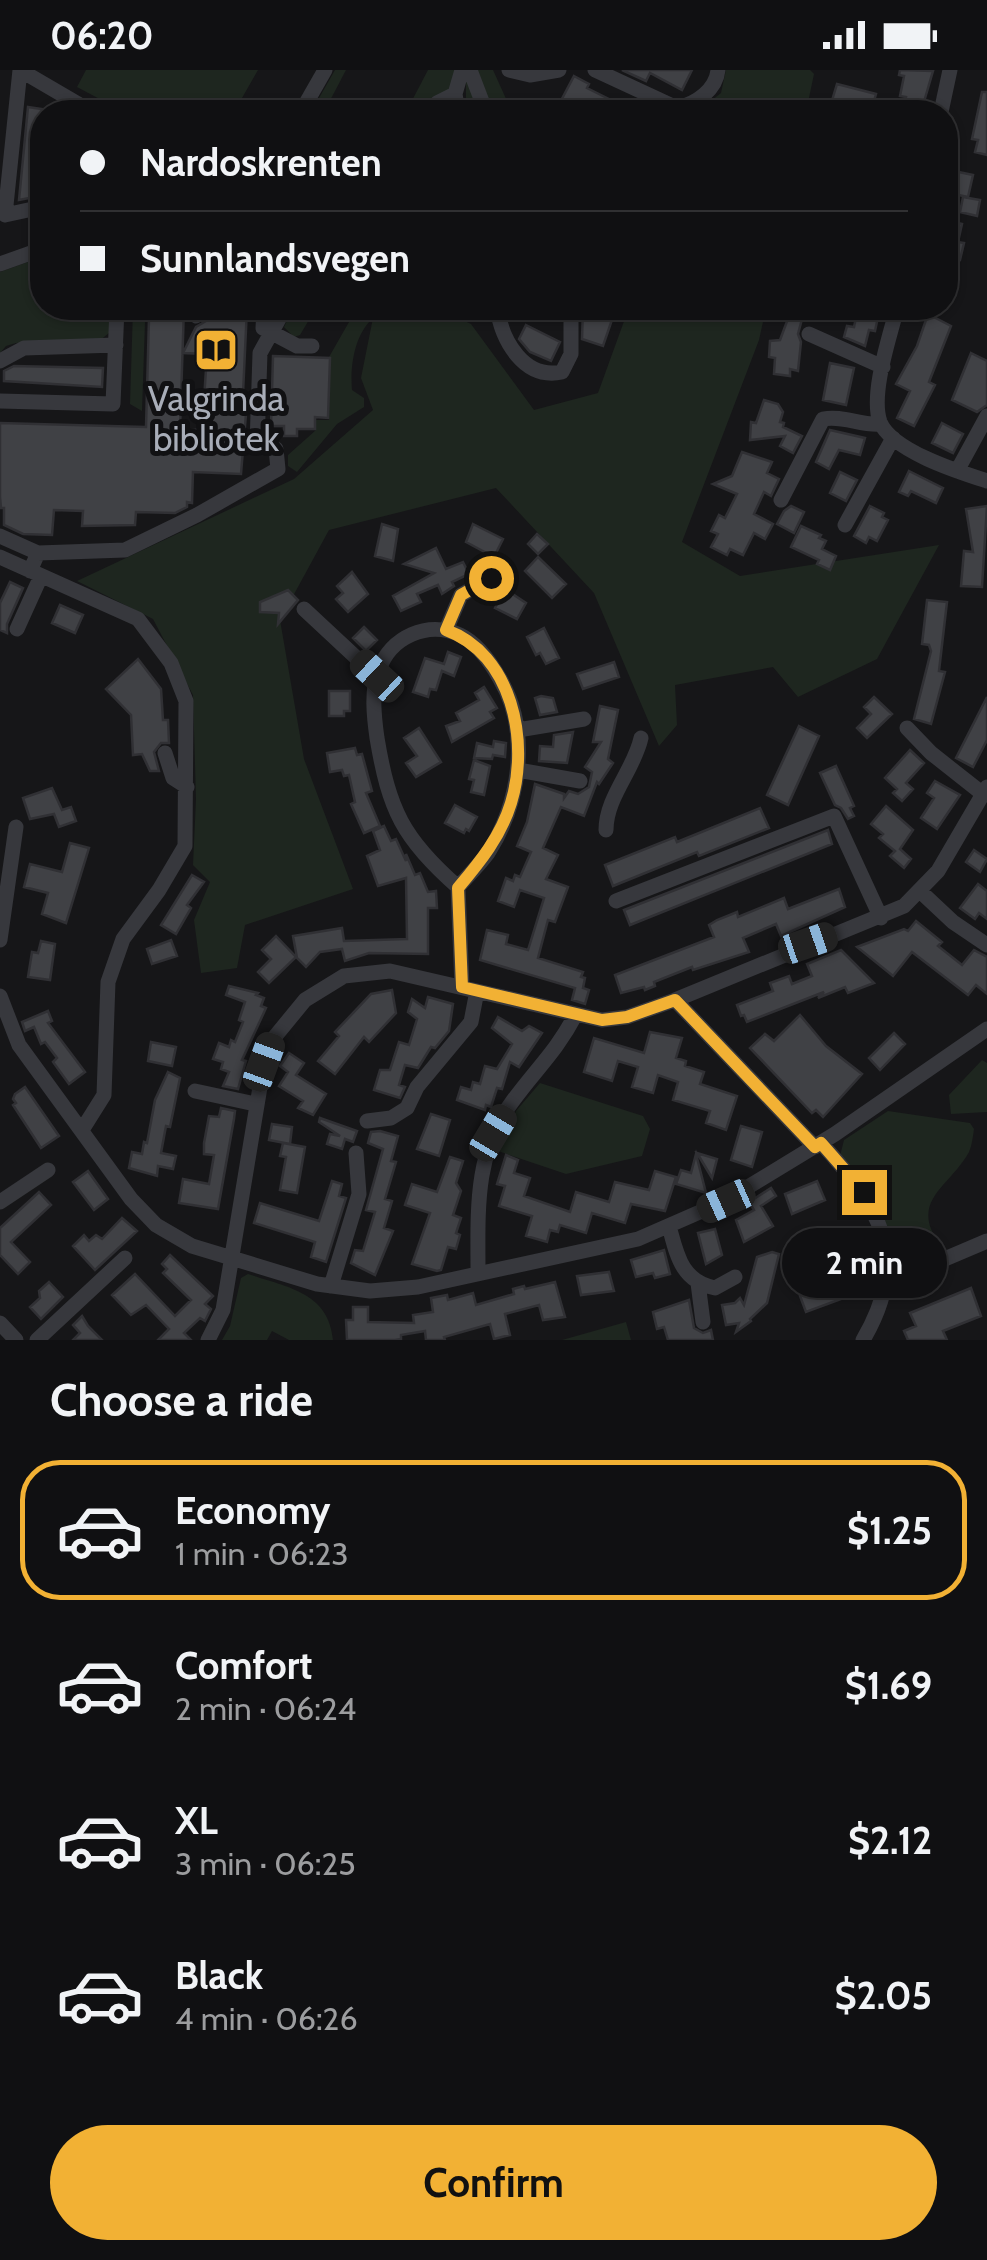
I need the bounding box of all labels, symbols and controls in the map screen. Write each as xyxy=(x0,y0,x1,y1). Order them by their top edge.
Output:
text: 06:20 xyxy=(50,12,154,59)
text: Nardoskrenten xyxy=(140,139,382,186)
text: Sunnlandsvegen xyxy=(140,235,410,282)
library icon: Valgrinda bibliotek xyxy=(193,327,239,373)
place label: Valgrinda bibliotek xyxy=(148,377,285,460)
route start xyxy=(469,556,514,601)
car xyxy=(345,645,409,707)
car xyxy=(775,919,841,967)
car xyxy=(240,1029,288,1095)
car xyxy=(465,1100,521,1166)
route end xyxy=(842,1170,887,1215)
car xyxy=(692,1175,760,1227)
callout: 2 min xyxy=(782,1227,946,1297)
text: 2 min xyxy=(826,1243,903,1282)
text: Choose a ride xyxy=(50,1373,313,1427)
icon: car xyxy=(55,1485,145,1575)
text: Economy xyxy=(175,1487,330,1534)
text: $1.25 xyxy=(847,1507,932,1554)
text: 1 min · 06:23 xyxy=(175,1534,349,1573)
icon: car xyxy=(55,1640,145,1730)
text: Comfort xyxy=(175,1642,312,1689)
text: $1.69 xyxy=(845,1662,932,1709)
text: 2 min · 06:24 xyxy=(175,1689,356,1728)
icon: car xyxy=(55,1795,145,1885)
text: XL xyxy=(175,1797,218,1844)
text: $2.12 xyxy=(848,1817,932,1864)
text: 3 min · 06:25 xyxy=(175,1844,356,1883)
icon: car xyxy=(55,1950,145,2040)
text: Black xyxy=(175,1952,263,1999)
text: $2.05 xyxy=(835,1972,932,2019)
text: 4 min · 06:26 xyxy=(175,1999,358,2038)
button: Confirm xyxy=(50,2125,937,2240)

